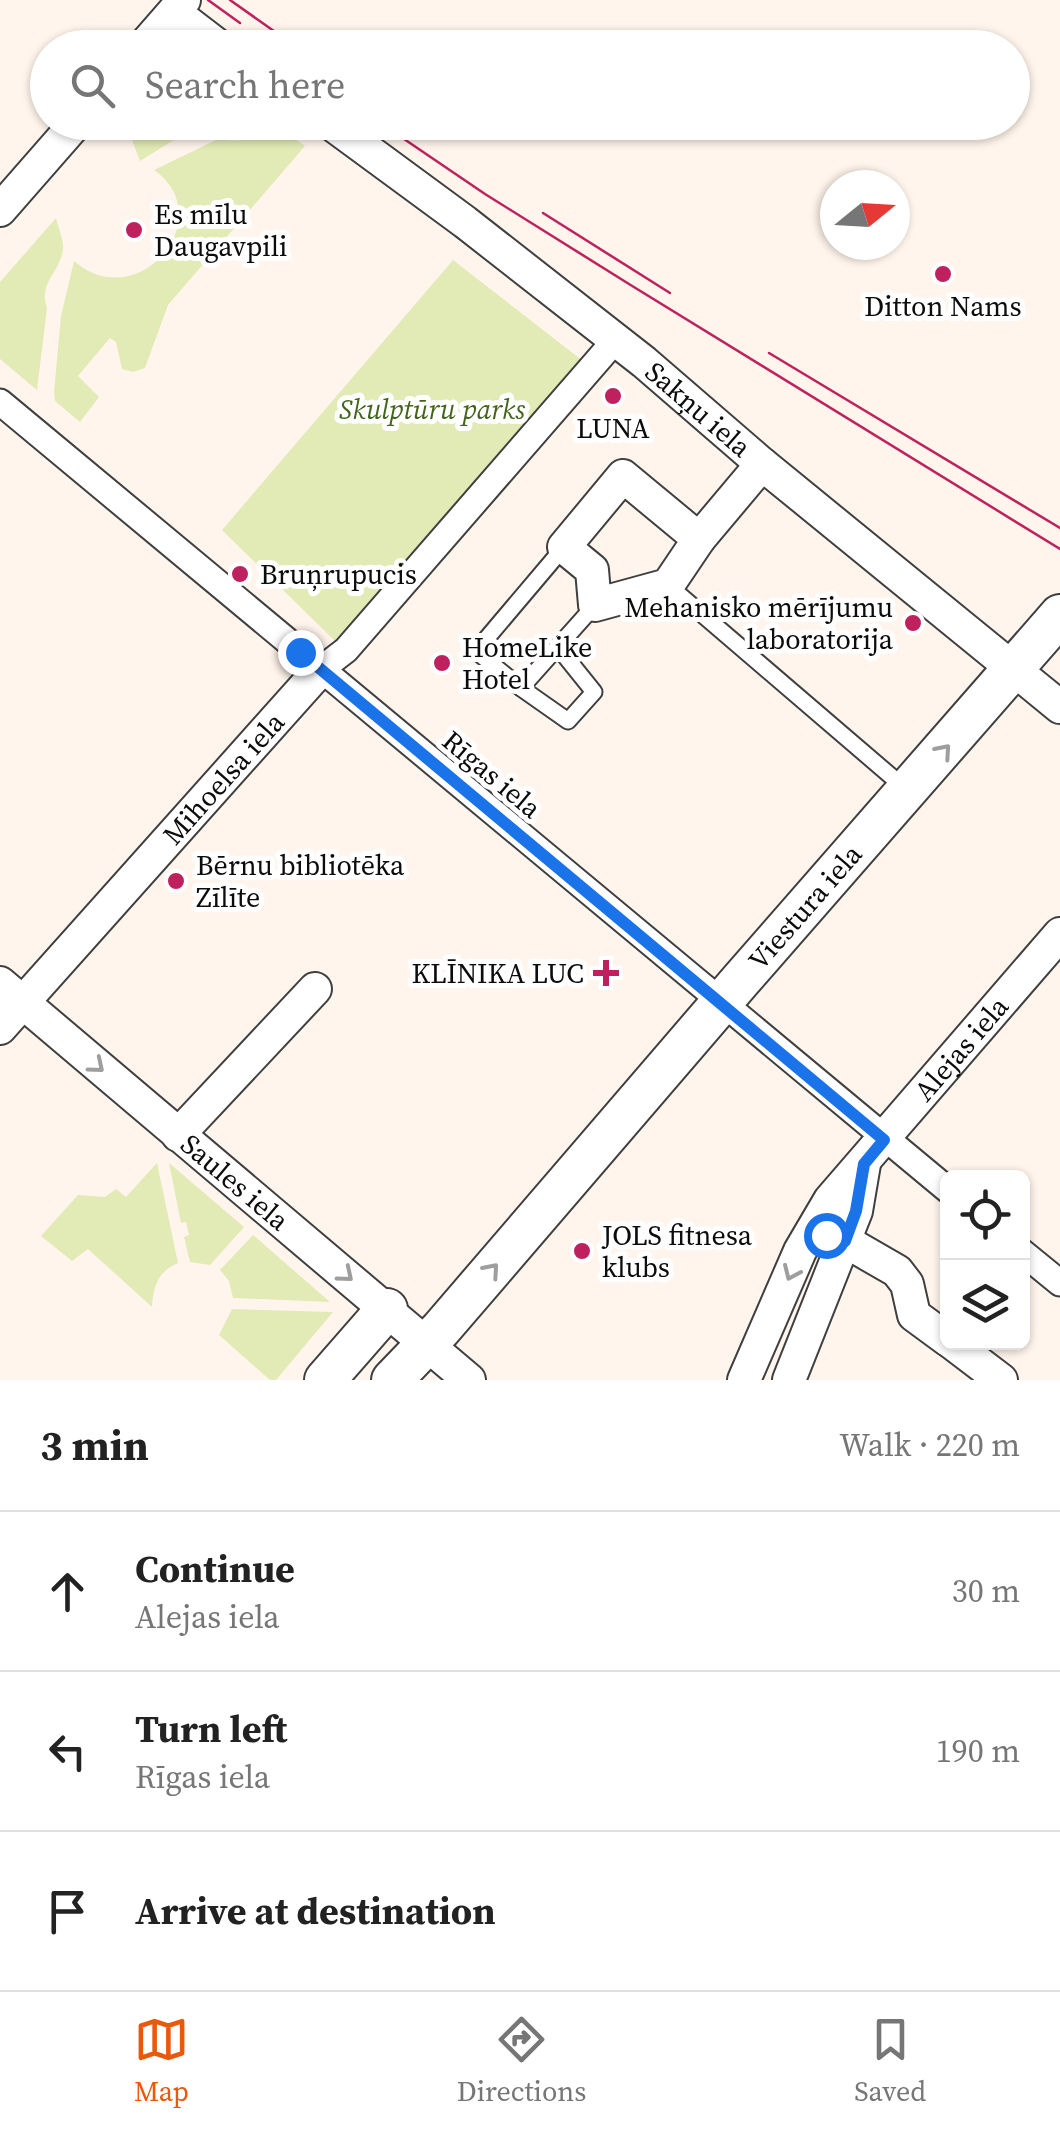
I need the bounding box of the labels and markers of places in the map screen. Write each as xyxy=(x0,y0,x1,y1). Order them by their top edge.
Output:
place label: Es mīlu Daugavpili xyxy=(154,195,287,265)
marker: Es mīlu Daugavpili xyxy=(123,219,145,241)
marker: Ditton Nams xyxy=(932,263,954,285)
place label: Ditton Nams xyxy=(864,287,1022,325)
marker: LUNA xyxy=(602,385,624,407)
place label: LUNA xyxy=(576,409,650,447)
place label: Bruņrupucis xyxy=(260,555,417,593)
marker: Bruņrupucis xyxy=(229,563,251,585)
place label: Mehanisko mērījumu laboratorija xyxy=(624,588,894,658)
marker: Mehanisko mērījumu laboratorija xyxy=(902,612,924,634)
place label: HomeLike Hotel xyxy=(462,628,592,698)
marker: HomeLike Hotel xyxy=(431,652,453,674)
place label: Bērnu bibliotēka Zīlīte xyxy=(196,846,405,916)
marker: Bērnu bibliotēka Zīlīte xyxy=(165,870,187,892)
place label: KLĪNIKA LUC xyxy=(412,954,584,992)
marker: KLĪNIKA LUC xyxy=(593,960,619,986)
place label: JOLS fitnesa klubs xyxy=(601,1216,753,1286)
marker: JOLS fitnesa klubs xyxy=(571,1240,593,1262)

